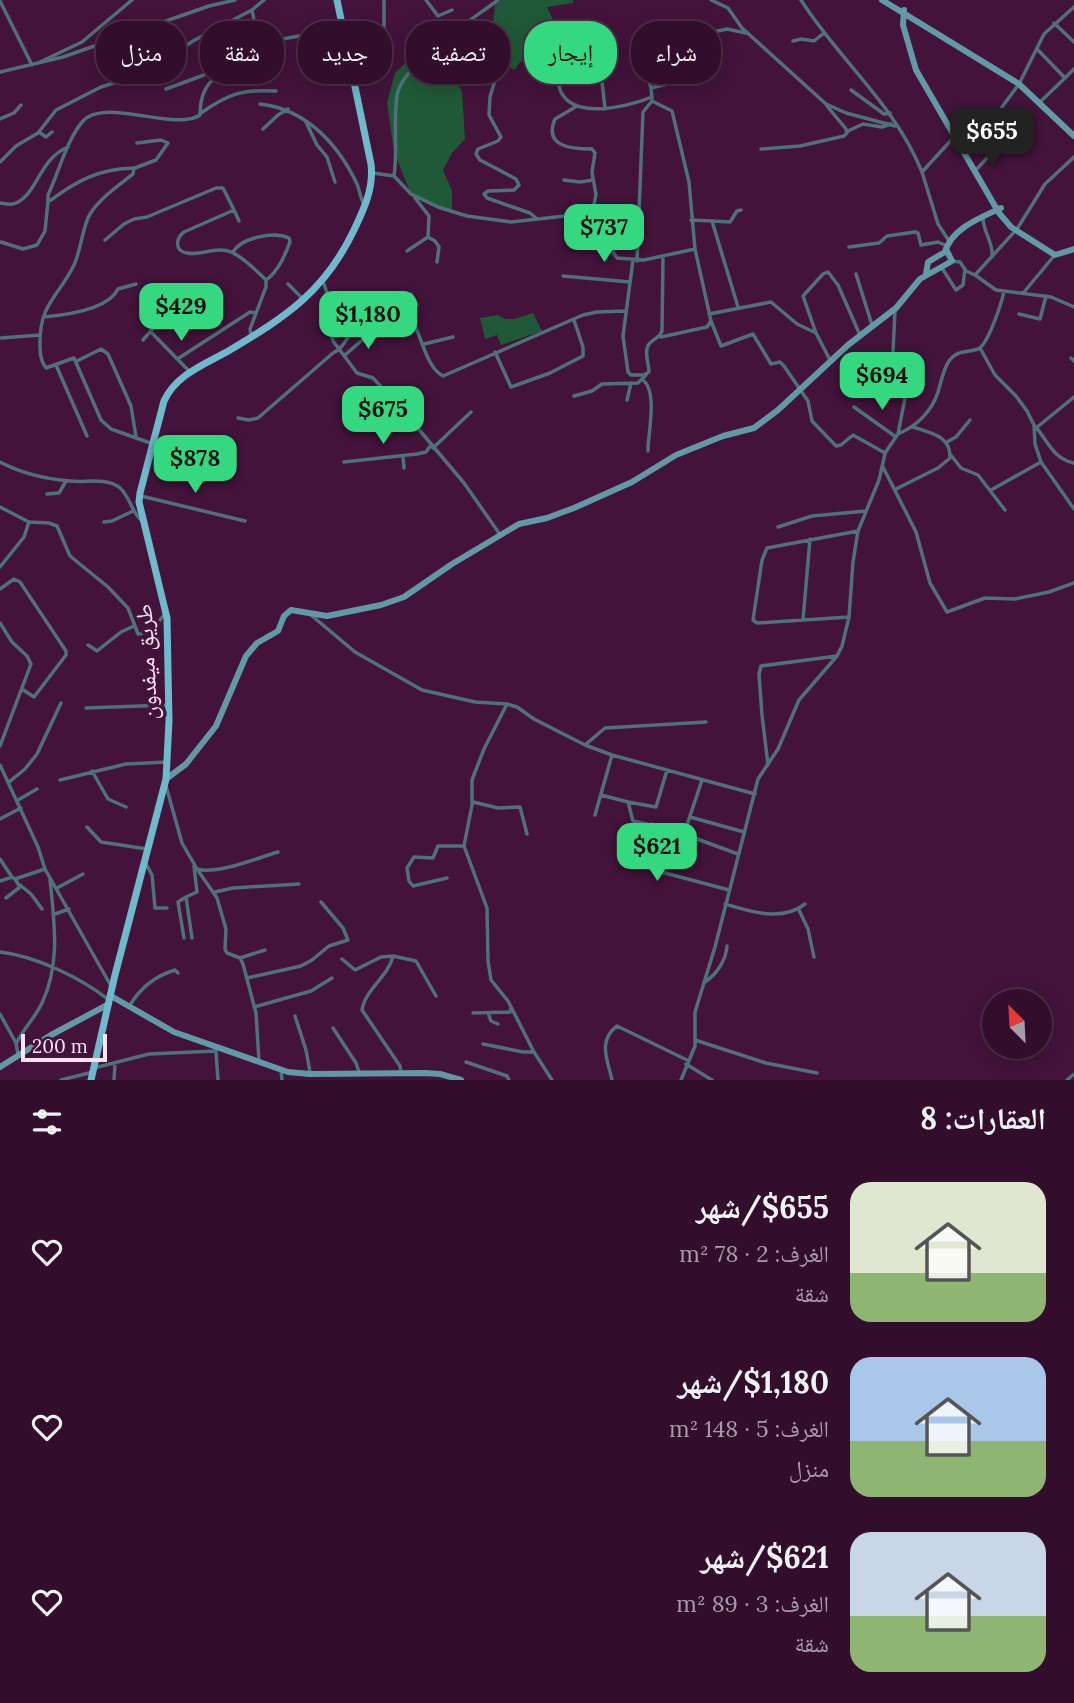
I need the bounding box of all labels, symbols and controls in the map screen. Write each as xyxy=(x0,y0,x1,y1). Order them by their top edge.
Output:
chip: منزل xyxy=(96,21,186,84)
chip: شقة xyxy=(200,21,284,84)
chip: جديد xyxy=(298,21,392,84)
chip: تصفية xyxy=(406,21,510,84)
chip: إيجار xyxy=(524,21,617,84)
chip: شراء xyxy=(631,21,721,84)
pin: $655 xyxy=(951,108,1033,168)
text: $655 xyxy=(966,116,1018,145)
pin: $737 xyxy=(563,204,645,264)
text: $737 xyxy=(580,212,628,241)
pin: $429 xyxy=(140,284,222,343)
text: $429 xyxy=(155,291,207,320)
pin: $1,180 xyxy=(311,292,425,351)
text: $1,180 xyxy=(335,299,401,328)
pin: $694 xyxy=(841,352,923,412)
text: $694 xyxy=(856,360,908,389)
pin: $675 xyxy=(342,386,424,446)
text: $675 xyxy=(358,394,408,423)
pin: $878 xyxy=(154,435,236,495)
text: $878 xyxy=(170,443,220,472)
street label: طريق ميفدون xyxy=(128,603,164,721)
pin: $621 xyxy=(616,824,698,883)
text: $621 xyxy=(633,831,681,860)
north arrow xyxy=(982,989,1052,1059)
map controls xyxy=(982,989,1052,1059)
scale bar xyxy=(21,1031,107,1063)
text: 200 m xyxy=(32,1034,88,1058)
text: العقارات: 8 xyxy=(920,1099,1046,1137)
icon: filters xyxy=(28,1103,66,1141)
text: $655/شهر xyxy=(696,1188,829,1226)
icon: home xyxy=(906,1210,990,1294)
icon: heart xyxy=(28,1233,66,1271)
text: الغرف: 2 · 78 m² xyxy=(679,1239,829,1268)
text: شقة xyxy=(795,1279,829,1308)
text: $1,180/شهر xyxy=(678,1363,829,1401)
icon: home xyxy=(906,1385,990,1469)
icon: heart xyxy=(28,1408,66,1446)
text: الغرف: 5 · 148 m² xyxy=(669,1414,829,1443)
text: منزل xyxy=(789,1454,829,1483)
text: $621/شهر xyxy=(700,1538,829,1576)
icon: home xyxy=(906,1560,990,1644)
icon: heart xyxy=(28,1583,66,1621)
text: الغرف: 3 · 89 m² xyxy=(676,1589,829,1618)
text: شقة xyxy=(795,1629,829,1658)

